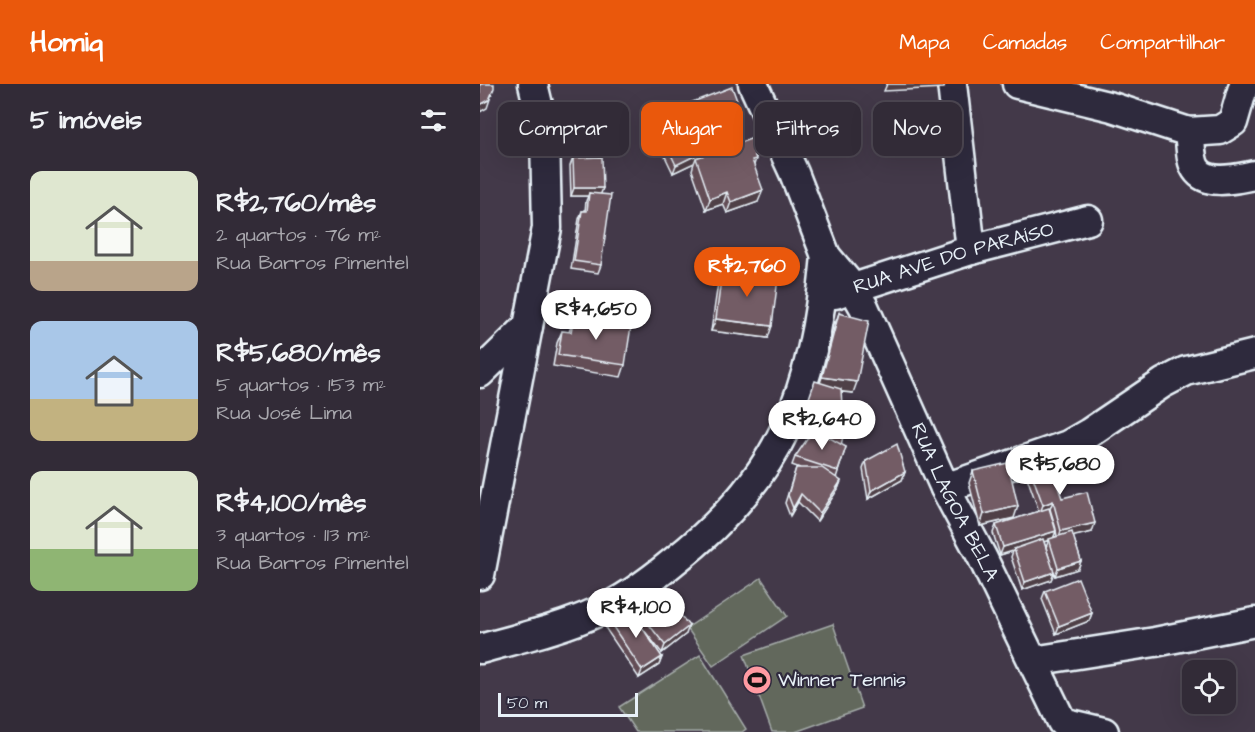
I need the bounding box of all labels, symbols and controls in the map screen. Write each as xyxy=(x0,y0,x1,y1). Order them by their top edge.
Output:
text: Homiq xyxy=(30,23,103,62)
text: Mapa xyxy=(899,28,950,57)
text: Camadas xyxy=(983,28,1067,57)
text: Compartilhar xyxy=(1100,28,1225,57)
text: 5 imóveis xyxy=(30,102,142,138)
chip: Comprar xyxy=(498,102,629,156)
chip: Alugar xyxy=(641,102,743,156)
chip: Filtros xyxy=(755,102,861,156)
chip: Novo xyxy=(873,102,962,156)
icon: filters xyxy=(417,104,450,137)
text: R$2,760/mês xyxy=(216,185,376,221)
icon: home xyxy=(78,195,150,267)
street label: RUA AVE DO PARAÍSO xyxy=(850,215,1057,301)
text: 2 quartos · 76 m² xyxy=(216,221,381,249)
pin: R$2,760 xyxy=(692,247,802,298)
text: Rua Barros Pimentel xyxy=(216,249,409,277)
text: R$2,760 xyxy=(708,252,786,280)
pin: R$4,650 xyxy=(541,290,651,341)
text: R$4,650 xyxy=(555,295,637,323)
text: R$5,680/mês xyxy=(216,335,381,371)
icon: home xyxy=(78,345,150,417)
text: 5 quartos · 153 m² xyxy=(216,371,386,399)
text: Rua José Lima xyxy=(216,399,352,427)
pin: R$2,640 xyxy=(767,400,877,451)
text: R$2,640 xyxy=(782,405,862,433)
street label: RUA LAGOA BELA xyxy=(904,418,1006,586)
pin: R$5,680 xyxy=(1005,445,1115,496)
text: R$5,680 xyxy=(1019,450,1101,478)
text: R$4,100/mês xyxy=(216,485,367,521)
icon: home xyxy=(78,495,150,567)
text: 3 quartos · 113 m² xyxy=(216,521,370,549)
text: Rua Barros Pimentel xyxy=(216,549,409,577)
pin: R$4,100 xyxy=(581,588,691,639)
text: R$4,100 xyxy=(601,593,671,621)
map controls xyxy=(1182,660,1236,714)
button: locate xyxy=(1182,660,1236,714)
sports icon: Winner Tennis xyxy=(741,664,773,696)
place label: Winner Tennis xyxy=(778,666,906,694)
scale bar xyxy=(498,690,638,718)
text: 50 m xyxy=(507,692,547,714)

